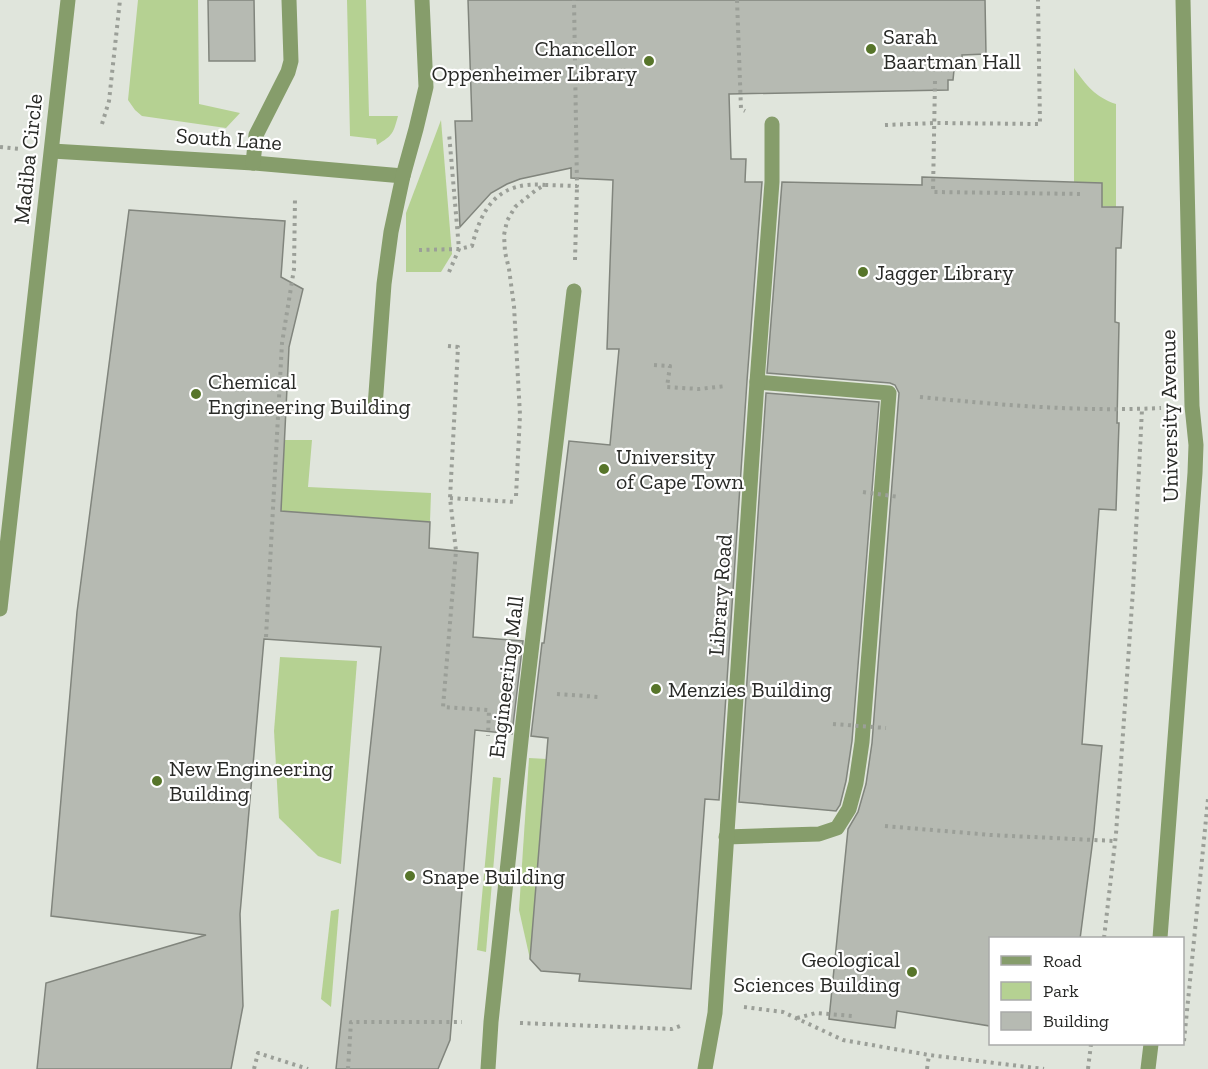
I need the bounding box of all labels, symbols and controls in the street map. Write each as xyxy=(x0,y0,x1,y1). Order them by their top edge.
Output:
place label: Sarah Baartman Hall xyxy=(883,23,1021,75)
place label: Chancellor Oppenheimer Library xyxy=(432,35,638,87)
marker: Sarah Baartman Hall xyxy=(864,42,878,56)
marker: Chancellor Oppenheimer Library xyxy=(642,54,656,68)
street label: Madiba Circle xyxy=(8,92,48,226)
street label: South Lane xyxy=(175,122,283,156)
place label: Jagger Library xyxy=(875,259,1014,286)
marker: Jagger Library xyxy=(856,265,870,279)
street label: University Avenue xyxy=(1154,329,1184,503)
place label: Chemical Engineering Building xyxy=(208,368,411,420)
marker: Chemical Engineering Building xyxy=(189,387,203,401)
place label: University of Cape Town xyxy=(616,443,744,495)
marker: University of Cape Town xyxy=(597,462,611,476)
street label: Library Road xyxy=(702,533,738,657)
street label: Engineering Mall xyxy=(483,594,529,760)
place label: Menzies Building xyxy=(668,676,832,703)
marker: Menzies Building xyxy=(649,682,663,696)
place label: New Engineering Building xyxy=(169,755,333,807)
marker: New Engineering Building xyxy=(150,774,164,788)
place label: Snape Building xyxy=(422,863,565,890)
marker: Snape Building xyxy=(403,869,417,883)
legend xyxy=(989,937,1184,1045)
place label: Geological Sciences Building xyxy=(733,946,900,998)
text: Road xyxy=(1043,950,1082,972)
marker: Geological Sciences Building xyxy=(905,965,919,979)
text: Park xyxy=(1043,980,1079,1002)
text: Building xyxy=(1043,1010,1109,1032)

